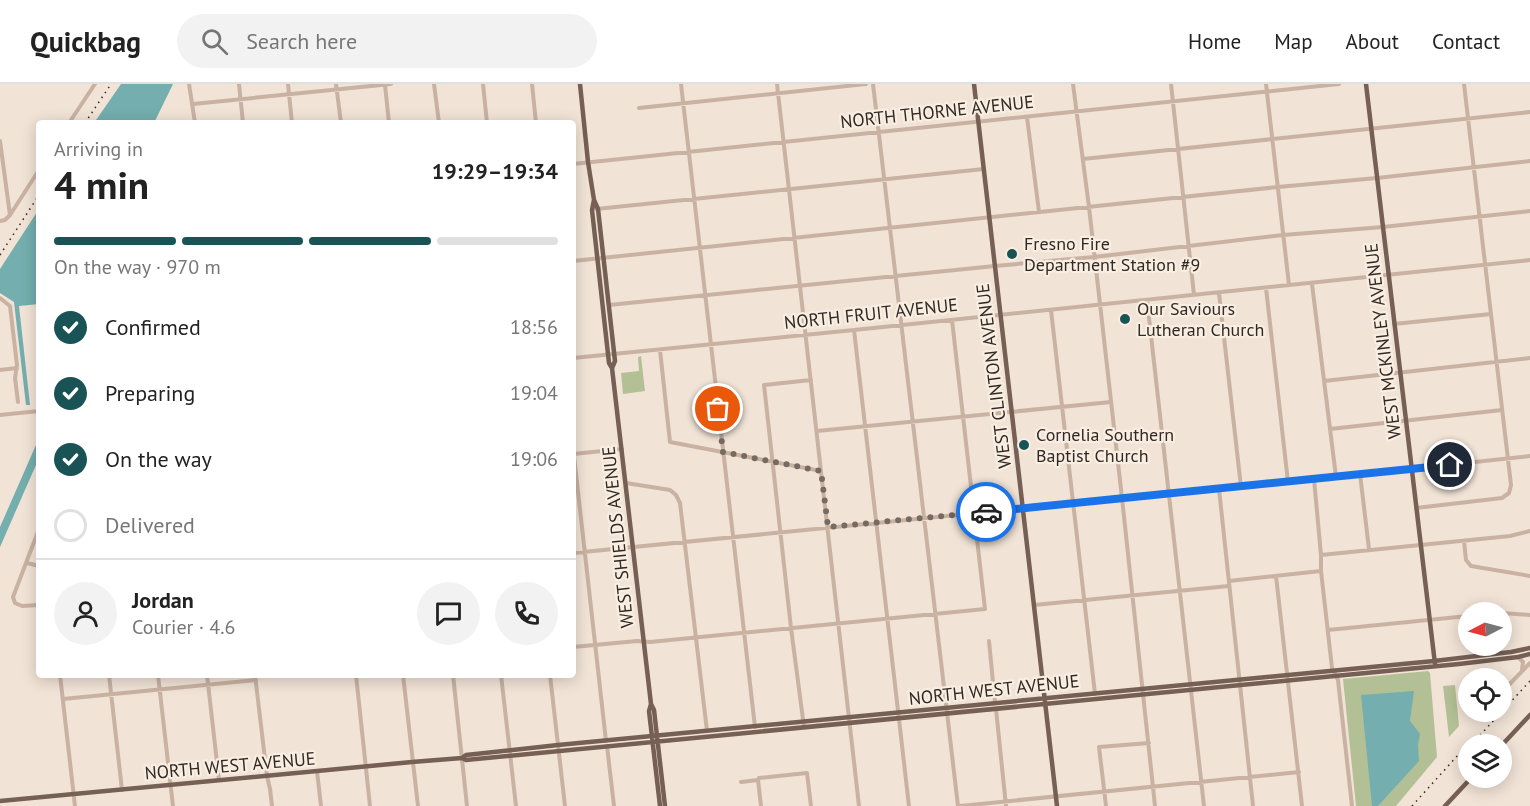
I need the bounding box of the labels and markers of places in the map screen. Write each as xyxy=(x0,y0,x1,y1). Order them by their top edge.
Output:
place label: Fresno Fire Department Station #9 xyxy=(1024,232,1200,276)
marker: Fresno Fire Department Station #9 xyxy=(1005,247,1019,261)
place label: Our Saviours Lutheran Church xyxy=(1137,297,1264,341)
marker: Our Saviours Lutheran Church xyxy=(1118,312,1132,326)
pin xyxy=(692,383,743,434)
place label: Cornelia Southern Baptist Church xyxy=(1036,423,1174,467)
marker: Cornelia Southern Baptist Church xyxy=(1017,438,1031,452)
pin xyxy=(1424,439,1475,490)

